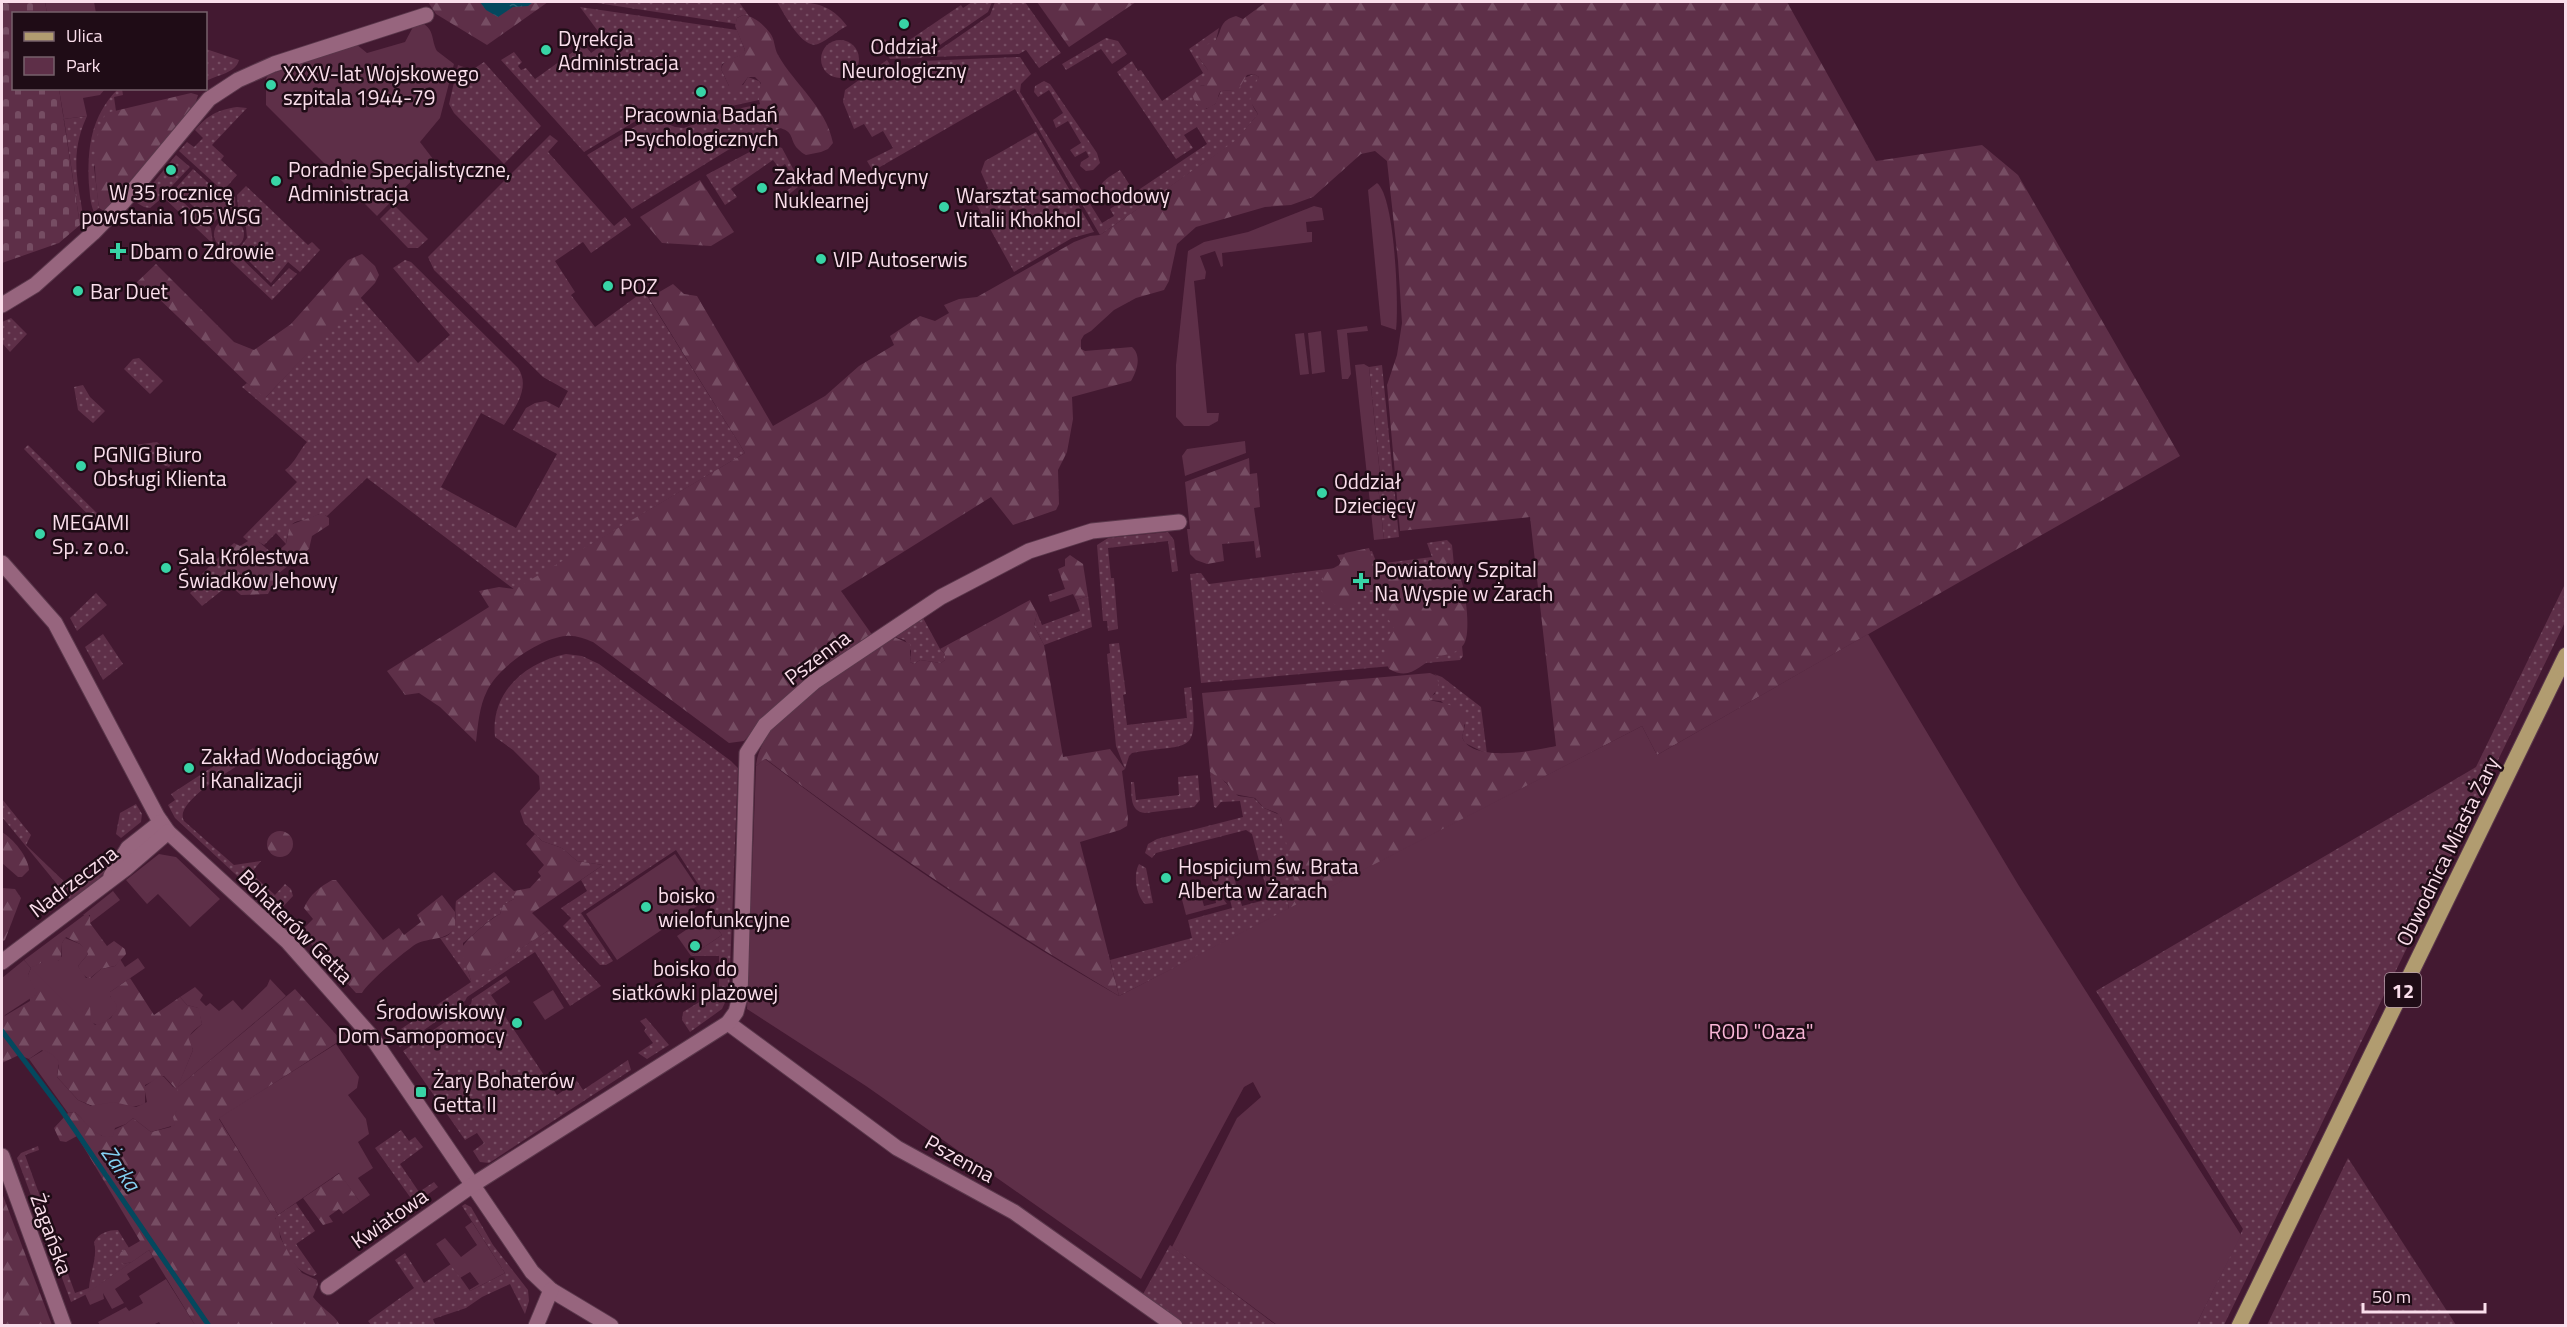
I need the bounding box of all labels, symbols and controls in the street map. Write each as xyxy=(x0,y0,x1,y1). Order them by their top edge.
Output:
legend xyxy=(12,12,207,90)
marker: Oddział Neurologiczny xyxy=(897,17,911,31)
text: Ulica xyxy=(66,22,103,49)
place label: Dyrekcja Administracja xyxy=(558,22,679,78)
place label: Oddział Neurologiczny xyxy=(841,30,967,86)
marker: Dyrekcja Administracja xyxy=(539,43,553,57)
text: Park xyxy=(66,52,101,79)
place label: XXXV-lat Wojskowego szpitala 1944-79 xyxy=(283,57,479,113)
marker: XXXV-lat Wojskowego szpitala 1944-79 xyxy=(264,78,278,92)
marker: Pracownia Badań Psychologicznych xyxy=(694,85,708,99)
place label: Pracownia Badań Psychologicznych xyxy=(623,98,779,154)
place label: Poradnie Specjalistyczne, Administracja xyxy=(288,153,511,209)
place label: Zakład Medycyny Nuklearnej xyxy=(774,160,928,216)
marker: W 35 rocznicę powstania 105 WSG xyxy=(164,163,178,177)
marker: Poradnie Specjalistyczne, Administracja xyxy=(269,174,283,188)
place label: W 35 rocznicę powstania 105 WSG xyxy=(81,176,261,232)
place label: Warsztat samochodowy Vitalii Khokhol xyxy=(956,179,1170,235)
marker: Zakład Medycyny Nuklearnej xyxy=(755,181,769,195)
marker: Warsztat samochodowy Vitalii Khokhol xyxy=(937,200,951,214)
place label: Dbam o Zdrowie xyxy=(130,235,274,267)
place label: VIP Autoserwis xyxy=(833,243,968,275)
marker: Dbam o Zdrowie xyxy=(111,244,125,258)
marker: VIP Autoserwis xyxy=(814,252,828,266)
place label: POZ xyxy=(620,270,657,302)
place label: Bar Duet xyxy=(90,275,169,307)
marker: POZ xyxy=(601,279,615,293)
marker: Bar Duet xyxy=(71,284,85,298)
place label: PGNIG Biuro Obsługi Klienta xyxy=(93,438,227,494)
marker: PGNIG Biuro Obsługi Klienta xyxy=(74,459,88,473)
place label: Oddział Dziecięcy xyxy=(1334,465,1416,521)
marker: Oddział Dziecięcy xyxy=(1315,486,1329,500)
place label: MEGAMI Sp. z o.o. xyxy=(52,506,129,562)
marker: MEGAMI Sp. z o.o. xyxy=(33,527,47,541)
place label: Sala Królestwa Świadków Jehowy xyxy=(178,540,338,596)
place label: Powiatowy Szpital Na Wyspie w Żarach xyxy=(1374,553,1553,609)
marker: Sala Królestwa Świadków Jehowy xyxy=(159,561,173,575)
marker: Powiatowy Szpital Na Wyspie w Żarach xyxy=(1352,572,1370,590)
street label: Pszenna xyxy=(777,621,857,692)
place label: Zakład Wodociągów i Kanalizacji xyxy=(201,740,379,796)
street label: Obwodnica Miasta Żary xyxy=(2387,751,2507,951)
marker: Zakład Wodociągów i Kanalizacji xyxy=(182,761,196,775)
street label: Nadrzeczna xyxy=(22,837,124,925)
place label: Hospicjum św. Brata Alberta w Żarach xyxy=(1178,850,1359,906)
street label: Bohaterów Getta xyxy=(231,861,361,991)
marker: Hospicjum św. Brata Alberta w Żarach xyxy=(1159,871,1173,885)
place label: boisko wielofunkcyjne xyxy=(658,879,790,935)
marker: boisko wielofunkcyjne xyxy=(639,900,653,914)
marker: boisko do siatkówki plażowej xyxy=(688,939,702,953)
place label: boisko do siatkówki plażowej xyxy=(612,952,778,1008)
road number: 12 xyxy=(2385,973,2421,1007)
place label: Środowiskowy Dom Samopomocy xyxy=(338,995,505,1051)
park label: ROD "Oaza" xyxy=(1709,1015,1814,1047)
marker: Środowiskowy Dom Samopomocy xyxy=(510,1016,524,1030)
place label: Żary Bohaterów Getta II xyxy=(433,1064,575,1120)
marker: Żary Bohaterów Getta II xyxy=(414,1085,428,1099)
street label: Pszenna xyxy=(919,1126,1001,1191)
water label: Żarka xyxy=(93,1138,150,1200)
street label: Kwiatowa xyxy=(344,1180,434,1256)
street label: Żagańska xyxy=(22,1189,82,1280)
scale bar xyxy=(2363,1276,2484,1314)
text: 50 m xyxy=(2372,1283,2411,1310)

